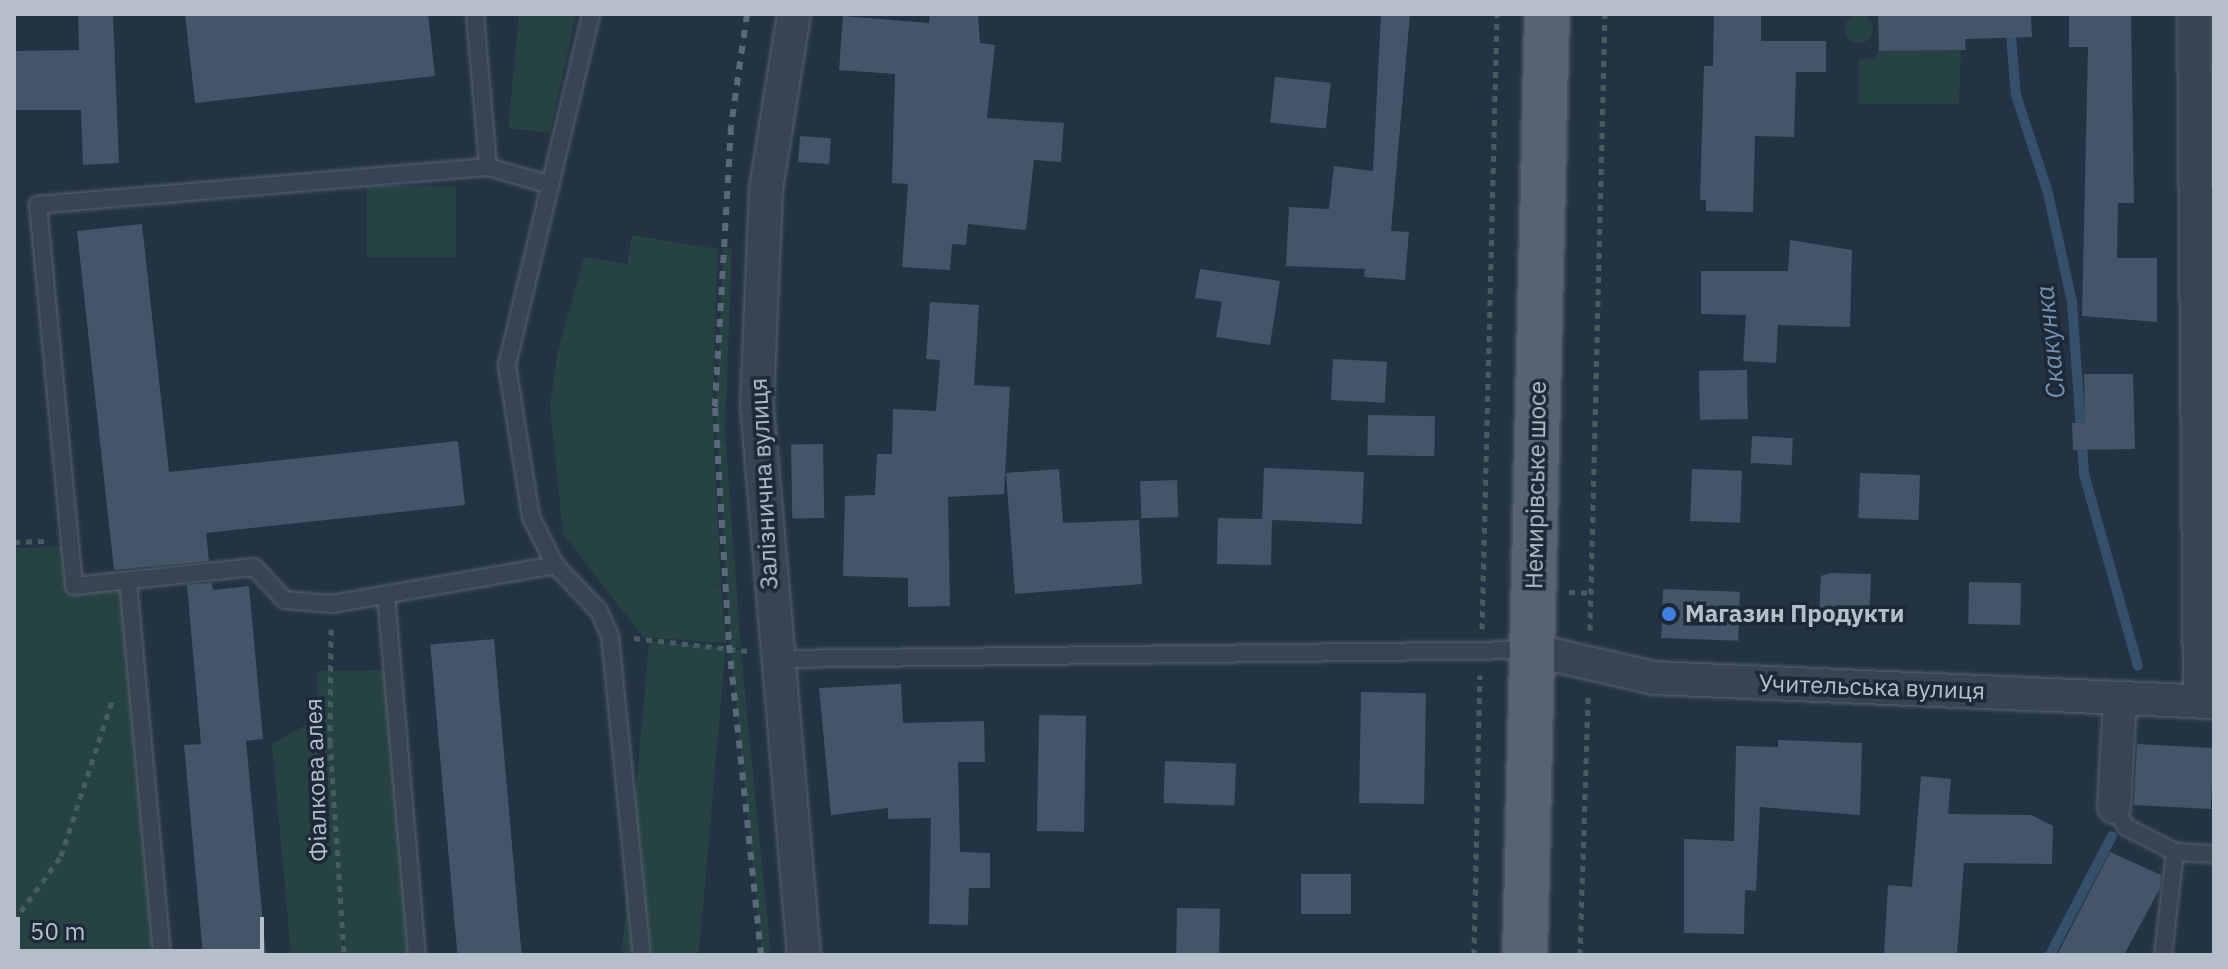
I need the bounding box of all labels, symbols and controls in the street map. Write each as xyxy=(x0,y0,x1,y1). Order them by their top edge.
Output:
water label: Скакунка xyxy=(2029,284,2071,400)
street label: Залізнична вулиця xyxy=(744,377,784,591)
street label: Немирівське шосе xyxy=(1520,381,1552,589)
place label: Магазин Продукти xyxy=(1685,600,1904,628)
marker: Магазин Продукти xyxy=(1660,605,1678,623)
street label: Учительська вулиця xyxy=(1758,669,1986,705)
street label: Фіалкова алея xyxy=(299,698,333,862)
scale bar xyxy=(20,901,268,951)
text: 50 m xyxy=(30,915,85,947)

